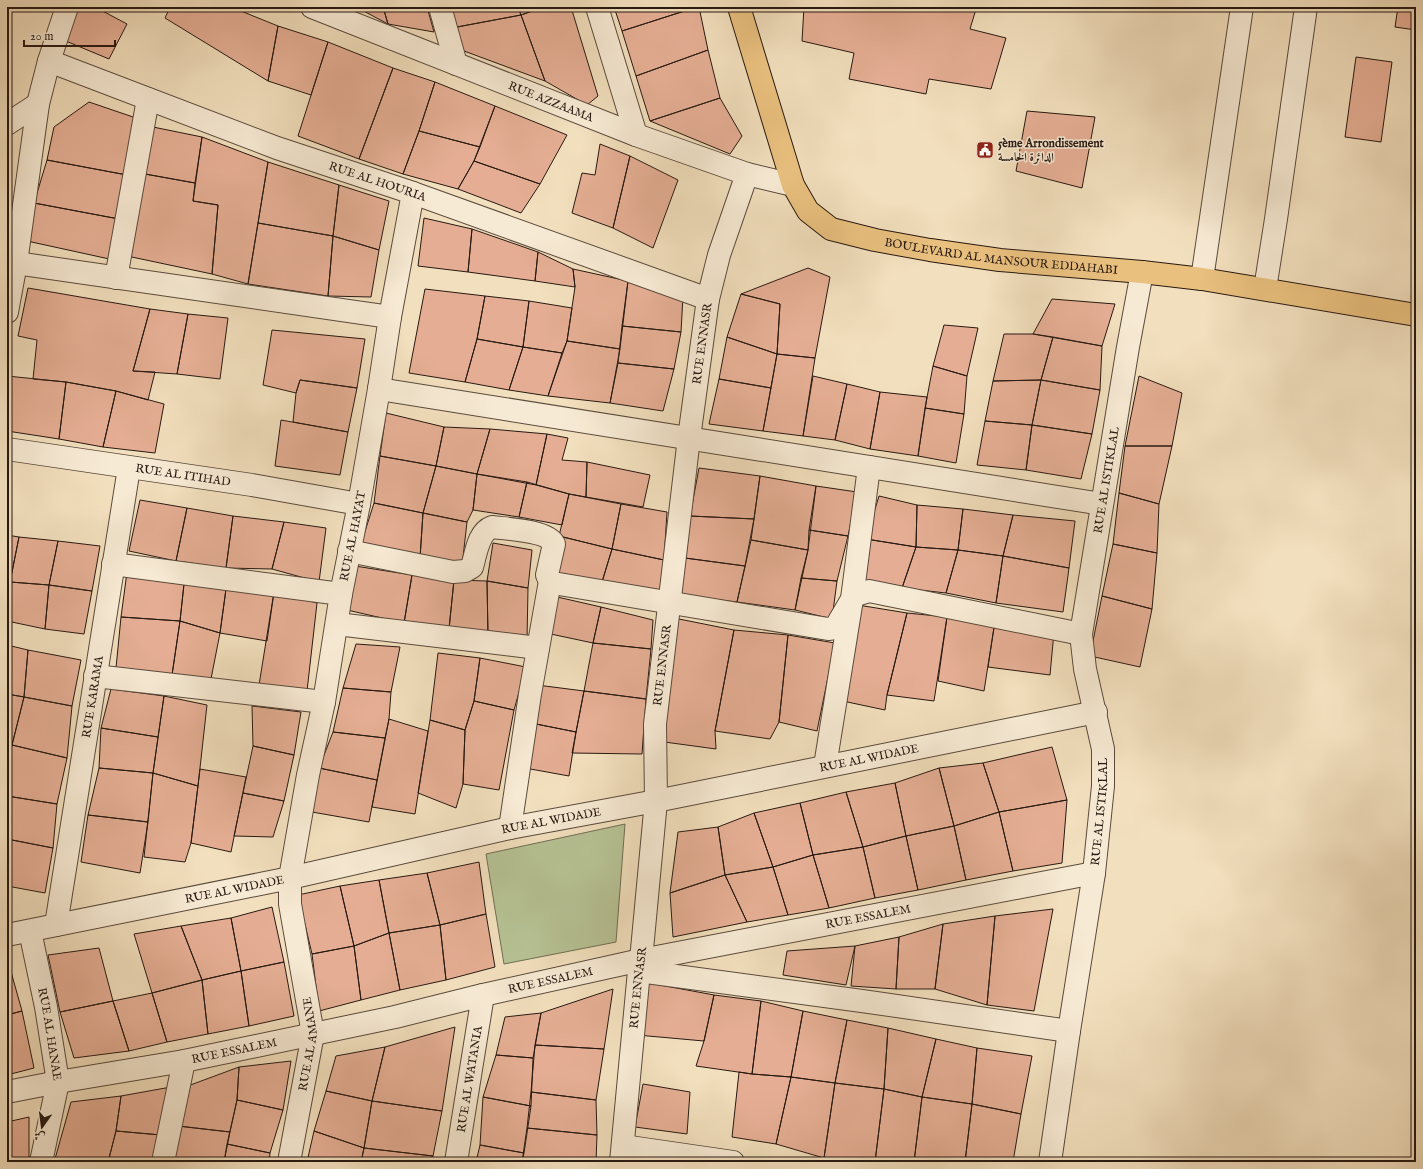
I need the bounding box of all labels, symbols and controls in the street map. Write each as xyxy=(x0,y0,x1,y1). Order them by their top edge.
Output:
scale bar xyxy=(24,22,115,48)
text: 20 m xyxy=(30,29,53,44)
street label: RUE AZZAAMA xyxy=(506,78,596,126)
place label: 5ème Arrondissement الدائرة الخامسة xyxy=(998,136,1105,165)
public building icon: 5ème Arrondissement الدائرة الخامسة xyxy=(975,140,995,160)
street label: RUE AL HOURIA xyxy=(327,159,429,205)
street label: BOULEVARD AL MANSOUR EDDAHABI xyxy=(883,235,1119,278)
street label: RUE ENNASR xyxy=(689,301,716,385)
street label: RUE AL ISTIKLAL xyxy=(1091,425,1123,535)
street label: RUE AL ITIHAD xyxy=(134,461,232,490)
street label: RUE AL HAYAT xyxy=(337,490,369,583)
street label: RUE ENNASR xyxy=(650,623,675,707)
street label: RUE KARAMA xyxy=(79,654,107,739)
street label: RUE AL WIDADE xyxy=(818,741,920,776)
street label: RUE AL ISTIKLAL xyxy=(1088,757,1111,866)
street label: RUE AL WIDADE xyxy=(500,804,602,838)
street label: RUE AL WIDADE xyxy=(184,872,286,907)
street label: RUE ESSALEM xyxy=(824,901,912,932)
street label: RUE ENNASR xyxy=(627,946,650,1029)
street label: RUE ESSALEM xyxy=(507,964,594,997)
street label: RUE AL HANAE xyxy=(34,986,65,1082)
street label: RUE AL AMANE xyxy=(295,996,321,1092)
street label: RUE AL WATANIA xyxy=(454,1024,486,1134)
street label: RUE ESSALEM xyxy=(190,1035,278,1067)
north arrow xyxy=(22,1107,62,1147)
text: ش xyxy=(33,1128,47,1144)

